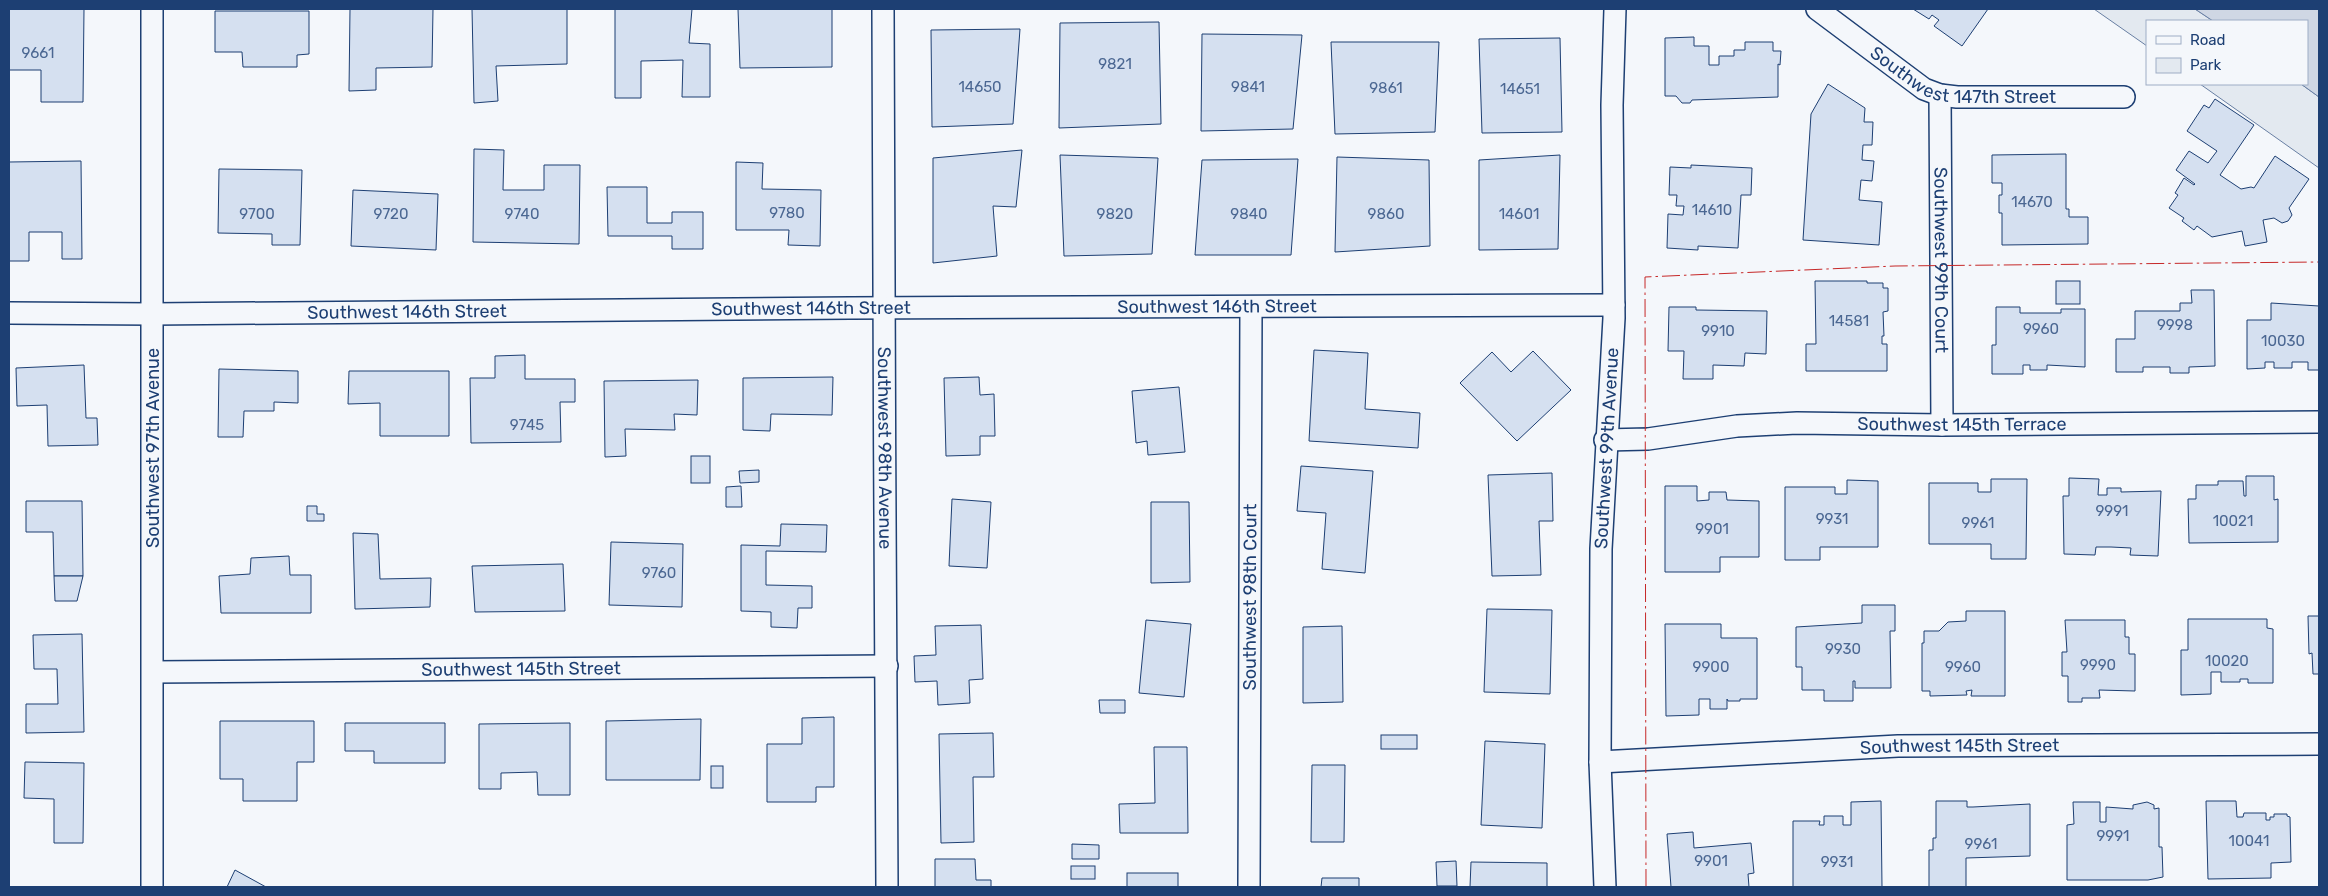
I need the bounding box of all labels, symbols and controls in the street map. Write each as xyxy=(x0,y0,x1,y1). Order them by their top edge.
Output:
legend xyxy=(2146,20,2308,85)
text: Road xyxy=(2190,31,2226,49)
street label: Southwest 147th Street xyxy=(1866,42,2056,108)
house number: 9661 xyxy=(22,44,54,62)
house number: 9821 xyxy=(1098,55,1132,73)
text: Park xyxy=(2190,56,2221,74)
house number: 14650 xyxy=(958,78,1002,96)
house number: 9841 xyxy=(1231,78,1265,96)
house number: 9861 xyxy=(1369,79,1403,97)
house number: 14651 xyxy=(1500,80,1540,98)
street label: Southwest 99th Court xyxy=(1929,167,1953,353)
house number: 14670 xyxy=(2011,193,2053,211)
house number: 14610 xyxy=(1692,201,1732,219)
house number: 9780 xyxy=(769,204,805,222)
house number: 9700 xyxy=(239,205,275,223)
house number: 9720 xyxy=(374,205,408,223)
house number: 9740 xyxy=(505,205,539,223)
house number: 9820 xyxy=(1097,205,1133,223)
house number: 9840 xyxy=(1230,205,1268,223)
house number: 9860 xyxy=(1367,205,1405,223)
house number: 14601 xyxy=(1499,205,1539,223)
street label: Southwest 146th Street xyxy=(1117,295,1317,318)
street label: Southwest 146th Street xyxy=(711,297,911,320)
street label: Southwest 146th Street xyxy=(307,300,507,324)
house number: 14581 xyxy=(1829,312,1869,330)
house number: 9998 xyxy=(2157,316,2193,334)
house number: 9960 xyxy=(2023,320,2059,338)
house number: 9910 xyxy=(1701,322,1735,340)
house number: 10030 xyxy=(2261,332,2305,350)
street label: Southwest 98th Avenue xyxy=(873,347,896,549)
street label: Southwest 99th Avenue xyxy=(1590,347,1623,550)
street label: Southwest 97th Avenue xyxy=(142,348,164,548)
street label: Southwest 145th Terrace xyxy=(1857,413,2067,436)
house number: 9745 xyxy=(510,416,544,434)
house number: 9991 xyxy=(2095,502,2129,520)
street label: Southwest 98th Court xyxy=(1239,504,1261,690)
house number: 9931 xyxy=(1816,510,1848,528)
house number: 10021 xyxy=(2213,512,2253,530)
house number: 9961 xyxy=(1962,514,1994,532)
house number: 9901 xyxy=(1695,520,1729,538)
house number: 9760 xyxy=(642,564,676,582)
house number: 9930 xyxy=(1825,640,1861,658)
house number: 10020 xyxy=(2205,652,2249,670)
house number: 9990 xyxy=(2080,656,2116,674)
street label: Southwest 145th Street xyxy=(421,657,621,681)
house number: 9900 xyxy=(1693,658,1729,676)
house number: 9960 xyxy=(1945,658,1981,676)
street label: Southwest 145th Street xyxy=(1859,734,2059,759)
house number: 9991 xyxy=(2096,827,2130,845)
house number: 10041 xyxy=(2229,832,2269,850)
house number: 9961 xyxy=(1965,835,1997,853)
house number: 9901 xyxy=(1694,852,1728,870)
house number: 9931 xyxy=(1821,853,1853,871)

